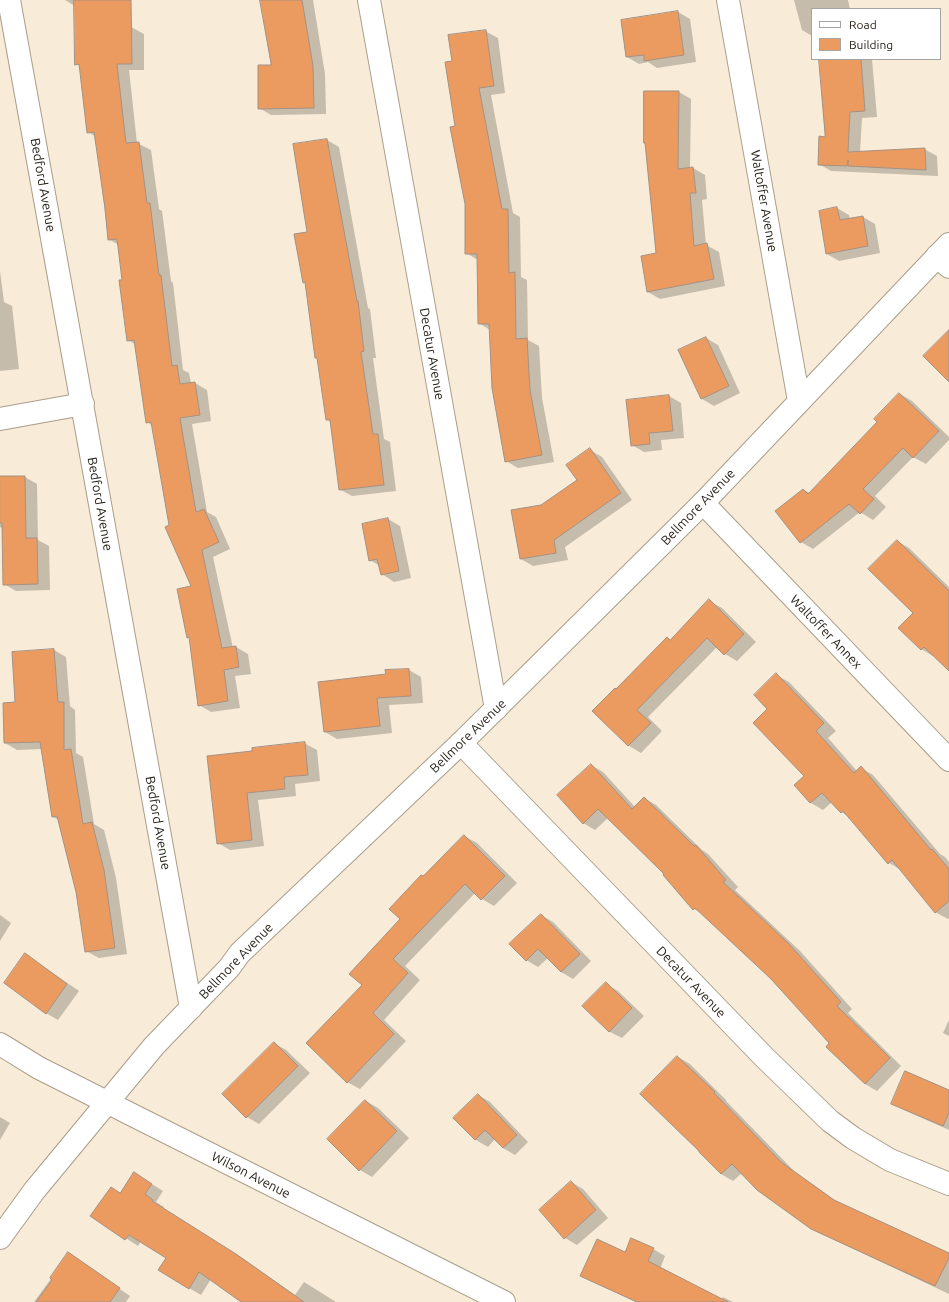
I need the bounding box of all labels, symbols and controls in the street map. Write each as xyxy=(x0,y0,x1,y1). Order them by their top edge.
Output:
legend xyxy=(811,8,941,60)
text: Road xyxy=(849,18,877,31)
text: Building xyxy=(849,38,893,51)
street label: Bedford Avenue xyxy=(27,137,59,233)
street label: Waltoffer Avenue xyxy=(747,149,781,253)
street label: Decatur Avenue xyxy=(416,307,448,401)
street label: Bedford Avenue xyxy=(84,456,116,552)
street label: Bellmore Avenue xyxy=(658,466,738,548)
street label: Waltoffer Annex xyxy=(787,592,865,672)
street label: Bellmore Avenue xyxy=(427,696,509,776)
street label: Bedford Avenue xyxy=(142,775,174,871)
street label: Bellmore Avenue xyxy=(196,920,276,1002)
street label: Decatur Avenue xyxy=(653,943,729,1021)
street label: Wilson Avenue xyxy=(209,1148,293,1202)

